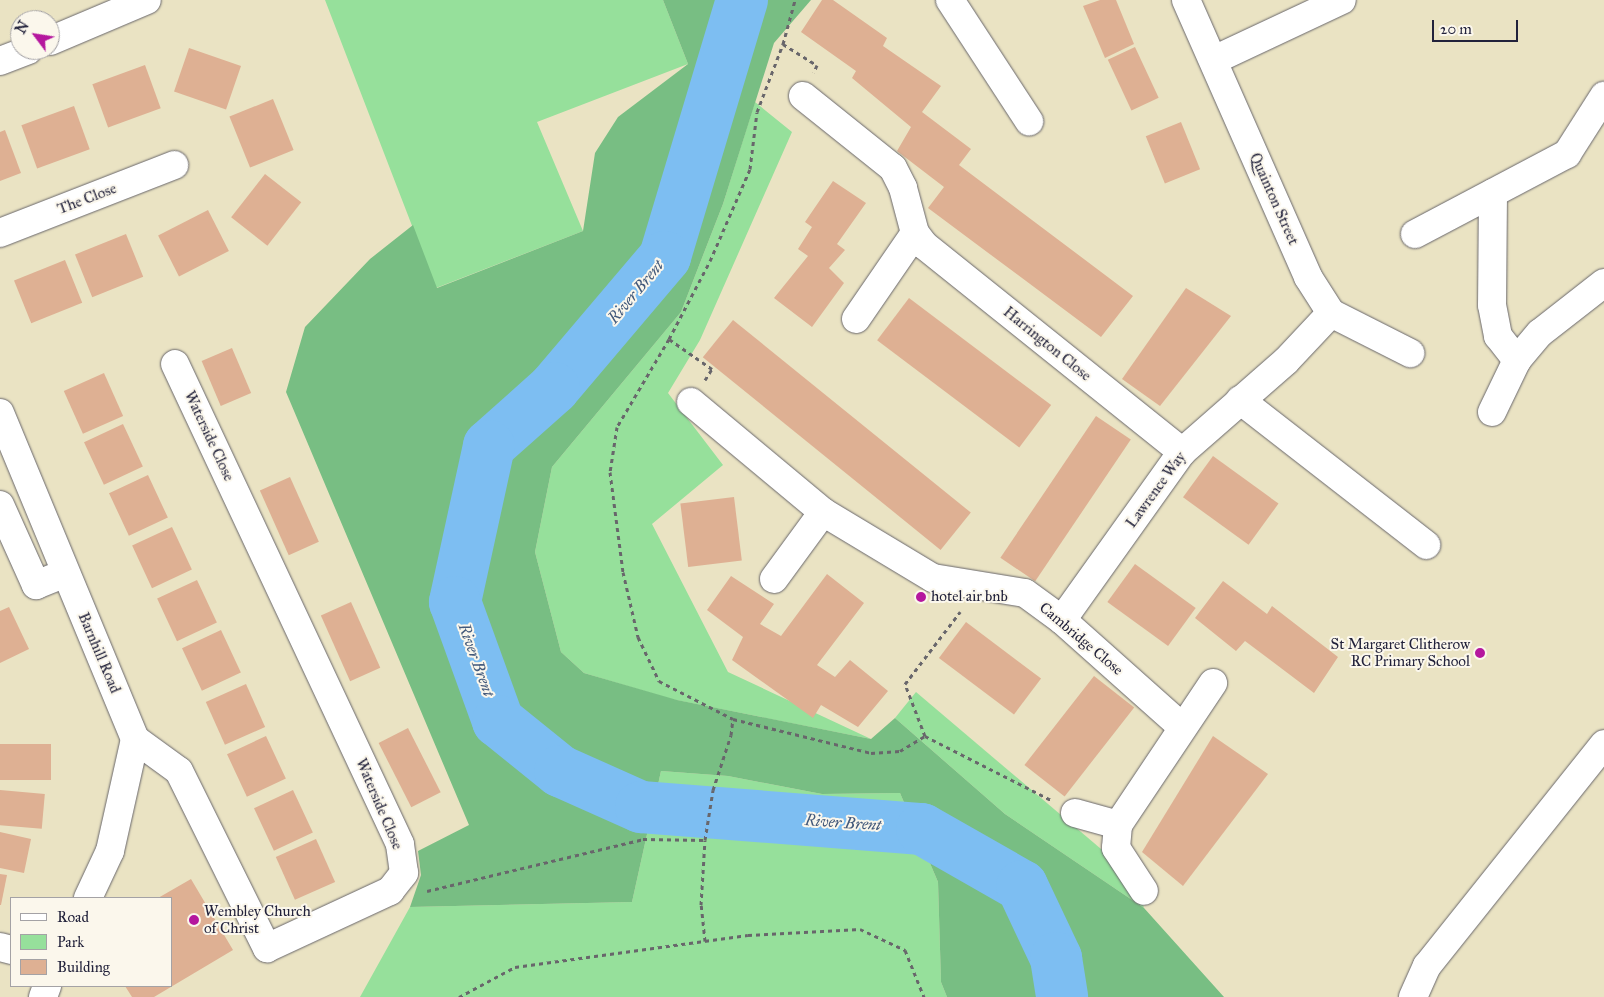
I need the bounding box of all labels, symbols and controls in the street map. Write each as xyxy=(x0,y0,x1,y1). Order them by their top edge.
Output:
north arrow xyxy=(10,10,60,60)
scale bar xyxy=(1434,10,1520,42)
text: N xyxy=(12,18,33,37)
text: 20 m xyxy=(1440,20,1472,38)
street label: Quainton Street xyxy=(1246,150,1302,248)
street label: The Close xyxy=(55,180,119,218)
water label: River Brent xyxy=(604,257,668,327)
street label: Harrington Close xyxy=(999,303,1095,385)
street label: Waterside Close xyxy=(180,388,238,484)
street label: Lawrence Way xyxy=(1122,448,1190,532)
place label: hotel air bnb xyxy=(931,588,1008,606)
marker: hotel air bnb xyxy=(915,591,927,603)
street label: Cambridge Close xyxy=(1036,599,1126,679)
street label: Barnhill Road xyxy=(74,610,124,696)
water label: River Brent xyxy=(454,621,498,699)
place label: St Margaret Clitherow RC Primary School xyxy=(1331,635,1470,670)
marker: St Margaret Clitherow RC Primary School xyxy=(1474,647,1486,659)
street label: Waterside Close xyxy=(352,756,406,852)
water label: River Brent xyxy=(804,811,882,835)
legend xyxy=(10,897,172,987)
place label: Wembley Church of Christ xyxy=(204,902,311,937)
text: Road xyxy=(57,908,89,926)
marker: Wembley Church of Christ xyxy=(188,914,200,926)
text: Park xyxy=(57,933,84,951)
text: Building xyxy=(57,958,110,976)

